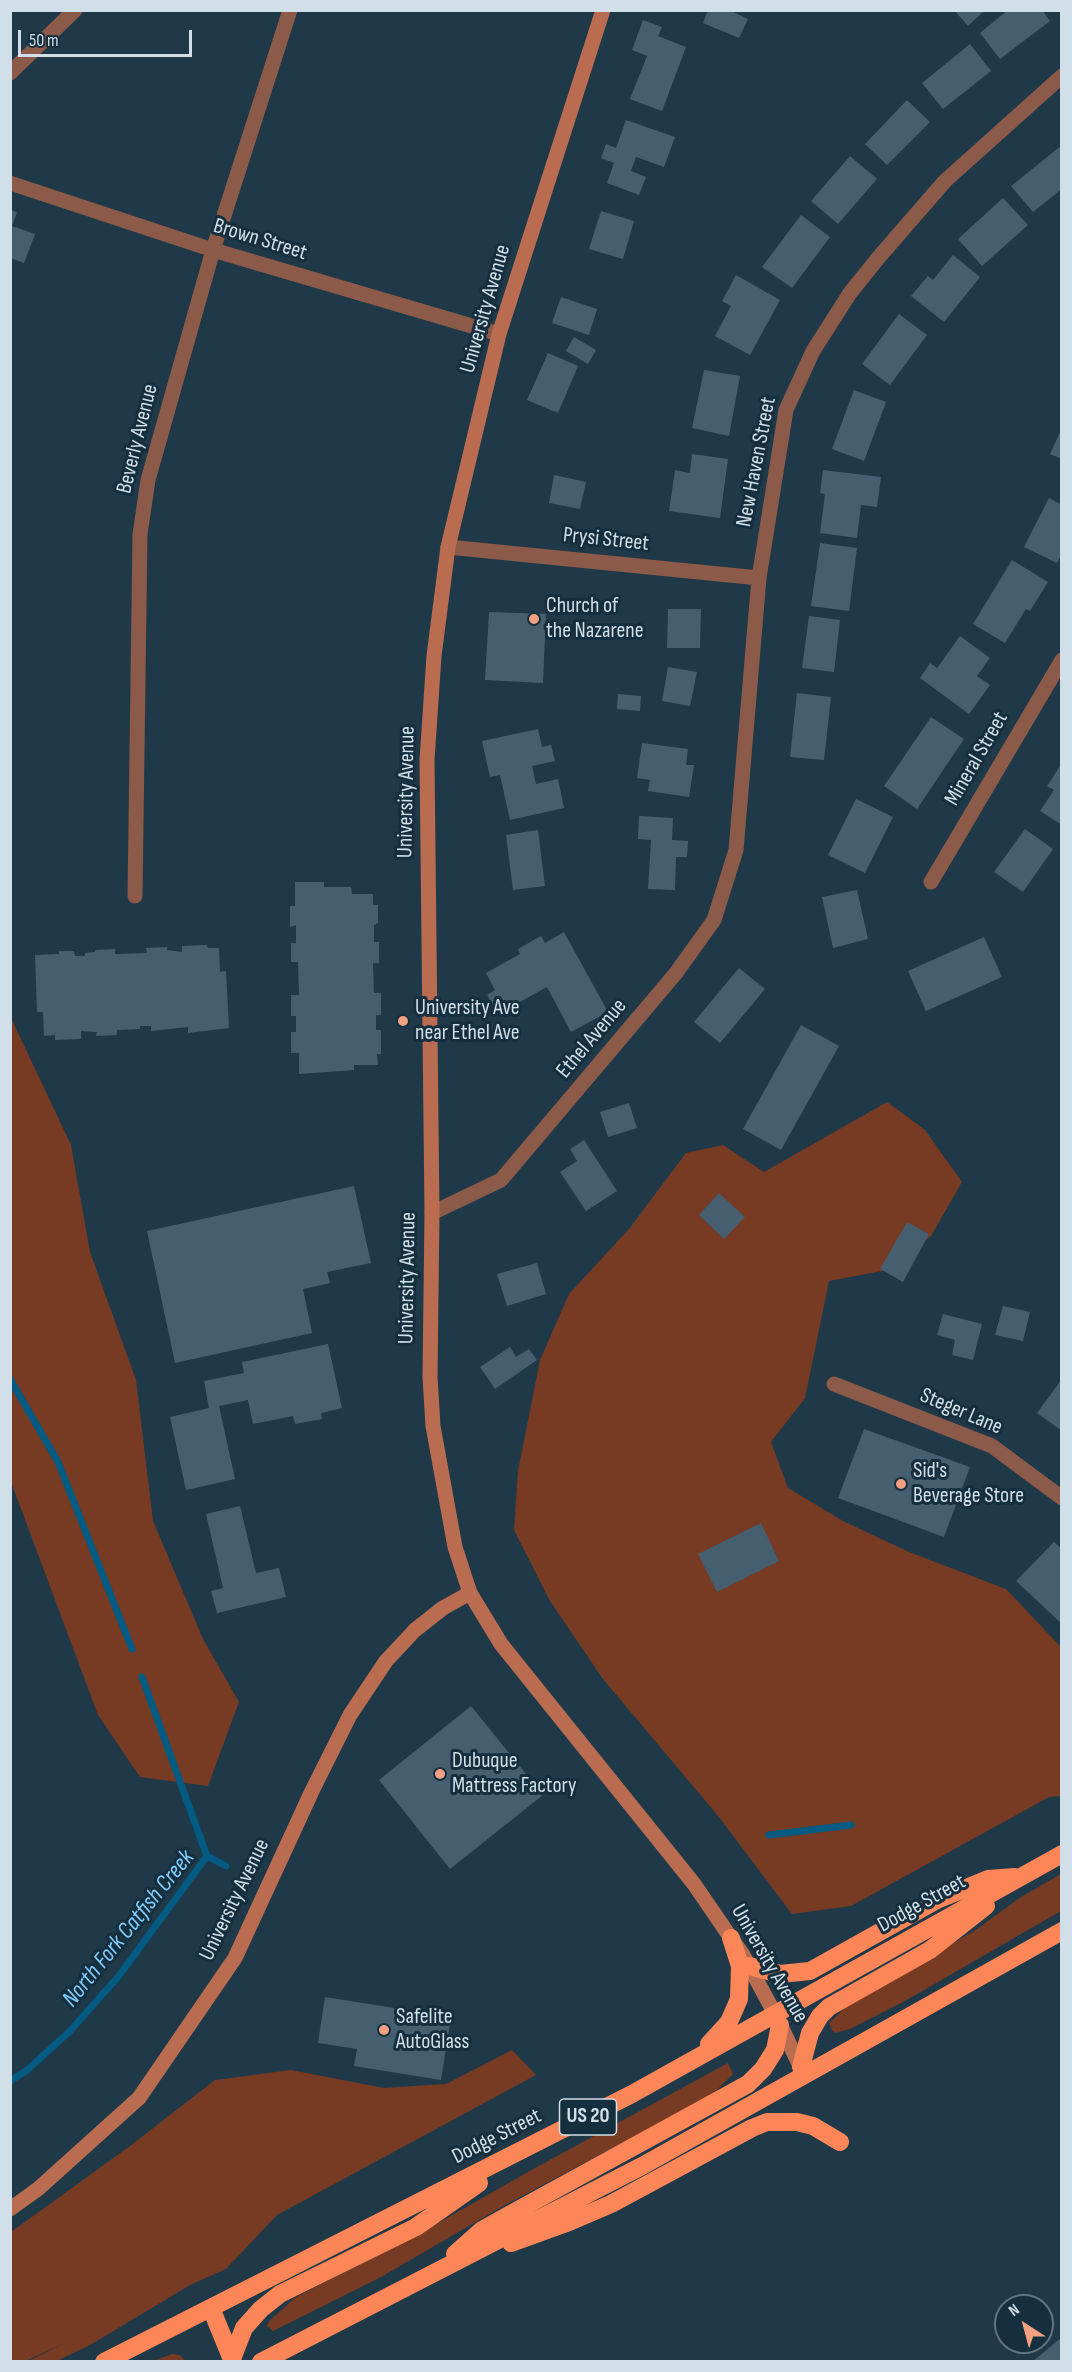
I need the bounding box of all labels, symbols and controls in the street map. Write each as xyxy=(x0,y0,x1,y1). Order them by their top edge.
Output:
scale bar xyxy=(21,18,195,56)
text: 50 m xyxy=(29,30,59,51)
street label: Brown Street xyxy=(210,213,310,267)
street label: University Avenue xyxy=(455,242,517,376)
street label: Beverly Avenue xyxy=(112,382,164,496)
street label: New Haven Street xyxy=(731,395,783,529)
street label: Prysi Street xyxy=(562,522,650,558)
place label: Church of the Nazarene xyxy=(546,593,644,644)
marker: Church of the Nazarene xyxy=(527,612,541,626)
street label: Mineral Street xyxy=(940,707,1014,811)
street label: University Avenue xyxy=(393,726,421,858)
street label: Ethel Avenue xyxy=(551,994,633,1084)
place label: University Ave near Ethel Ave xyxy=(415,995,520,1046)
marker: University Ave near Ethel Ave xyxy=(396,1014,410,1028)
street label: University Avenue xyxy=(394,1212,422,1344)
street label: Steger Lane xyxy=(916,1383,1006,1441)
place label: Sid's Beverage Store xyxy=(913,1458,1024,1510)
marker: Sid's Beverage Store xyxy=(894,1477,908,1491)
place label: Dubuque Mattress Factory xyxy=(452,1748,577,1800)
marker: Dubuque Mattress Factory xyxy=(433,1767,447,1781)
street label: University Avenue xyxy=(194,1835,276,1965)
water label: North Fork Catfish Creek xyxy=(57,1845,201,2013)
street label: Dodge Street xyxy=(873,1869,971,1939)
street label: University Avenue xyxy=(725,1900,813,2028)
place label: Safelite AutoGlass xyxy=(396,2004,469,2056)
marker: Safelite AutoGlass xyxy=(377,2023,391,2037)
road number: US 20 xyxy=(560,2099,616,2135)
street label: Dodge Street xyxy=(448,2103,546,2171)
north arrow xyxy=(994,2294,1054,2354)
text: N xyxy=(1005,2300,1023,2321)

